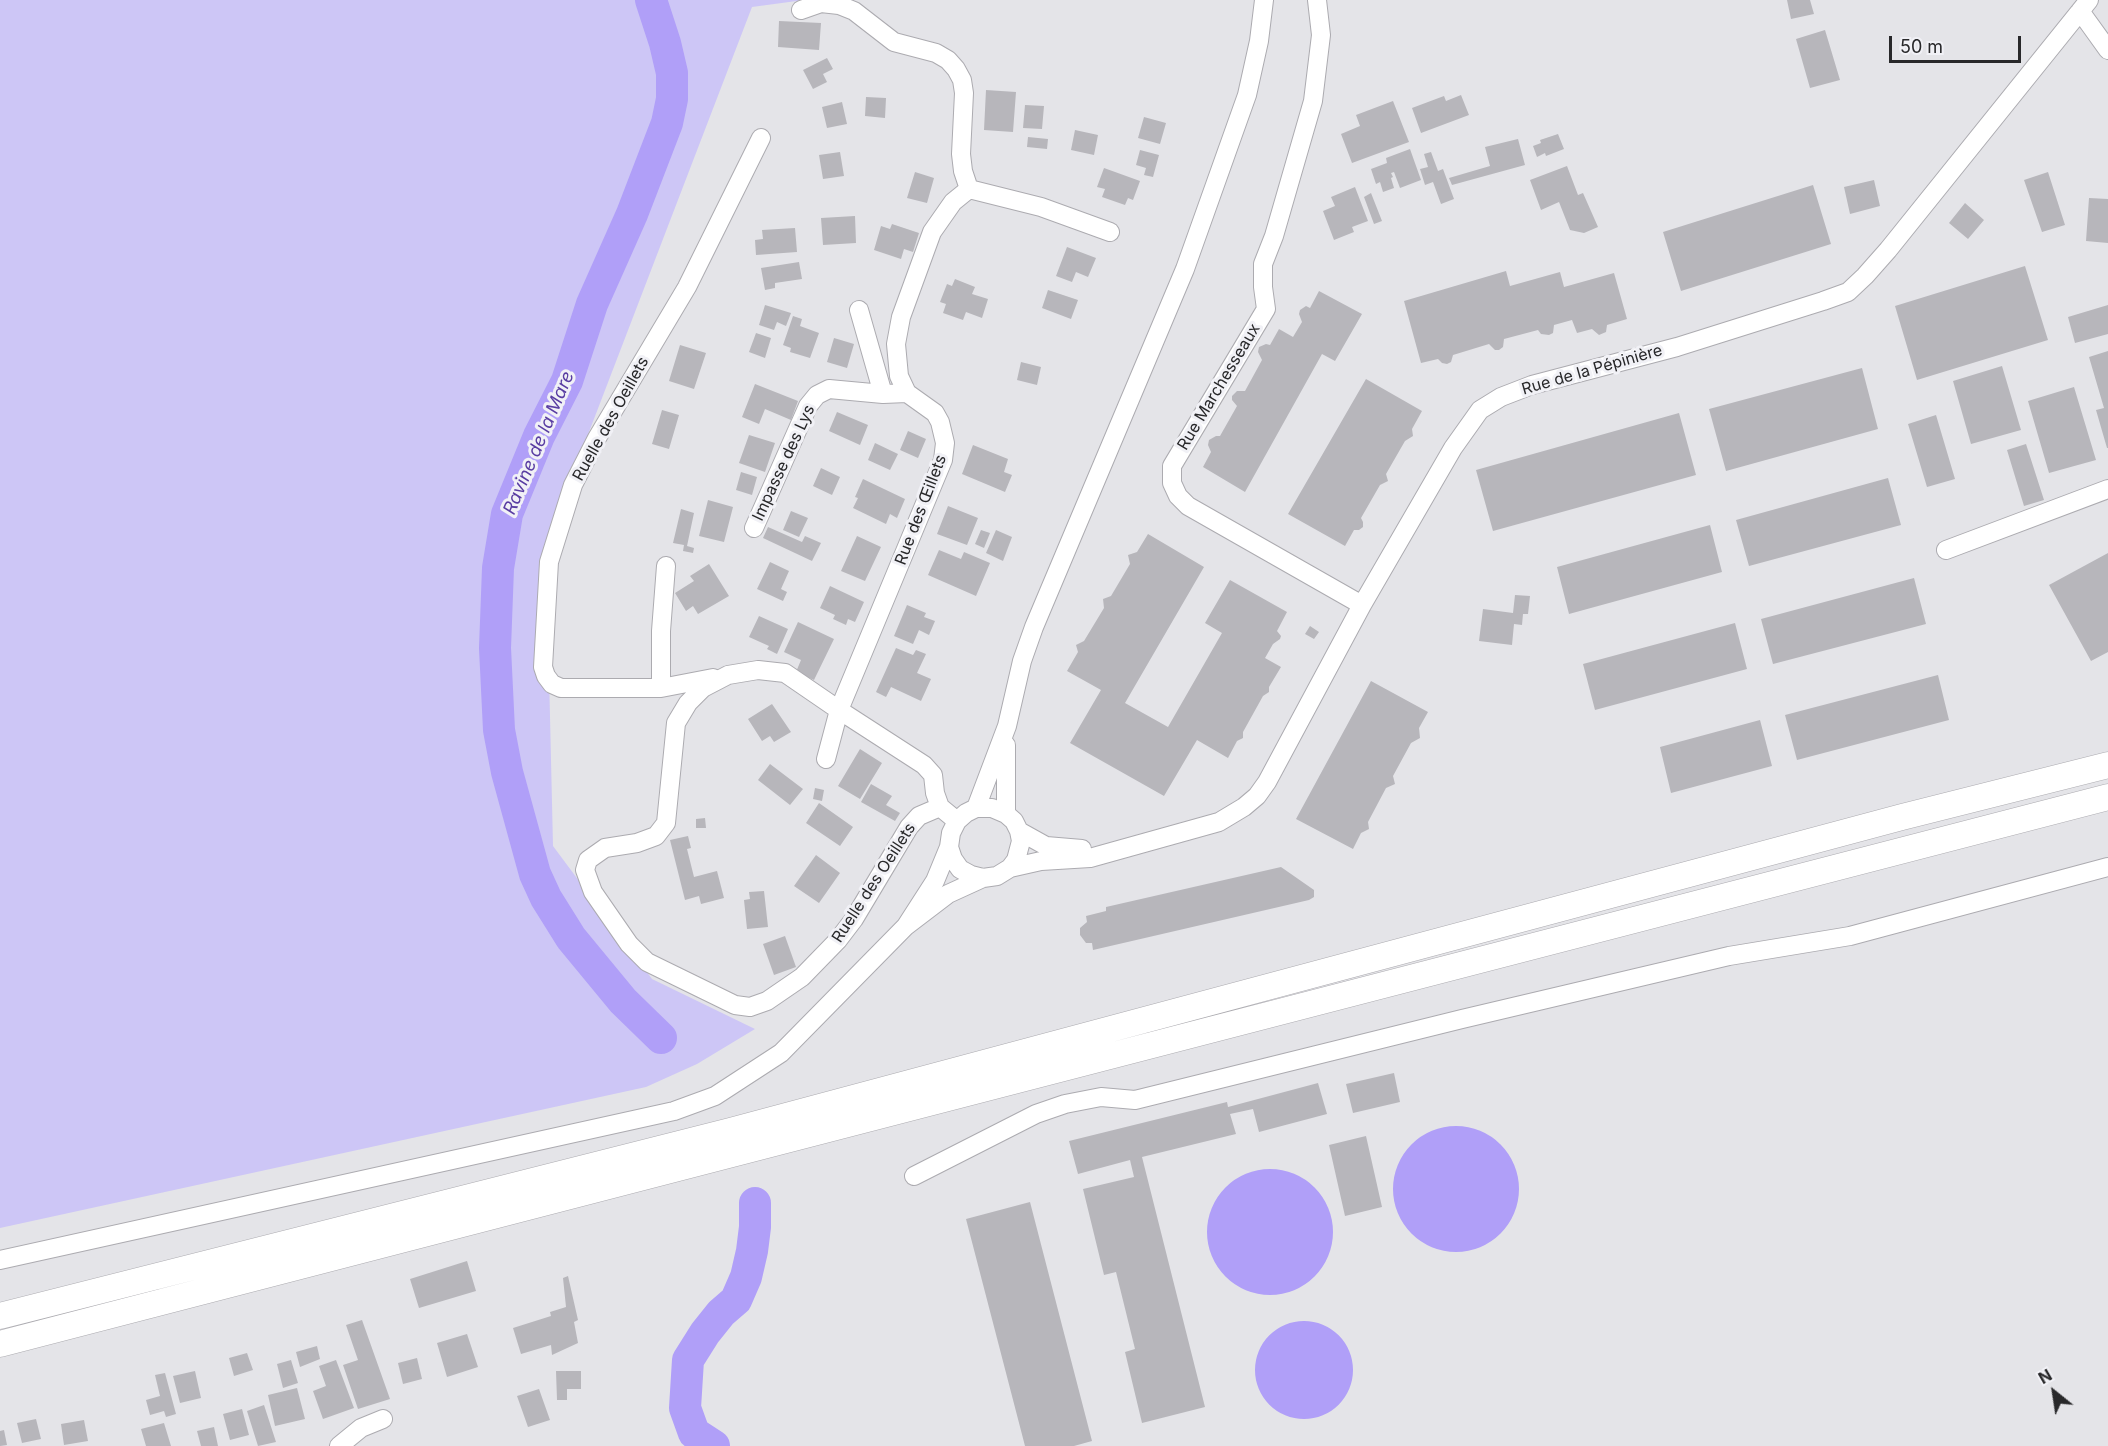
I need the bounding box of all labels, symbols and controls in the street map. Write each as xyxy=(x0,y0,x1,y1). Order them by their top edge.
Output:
scale bar xyxy=(1892,24,2024,62)
text: 50 m xyxy=(1900,36,1943,57)
street label: Rue Marchesseaux xyxy=(1174,320,1264,454)
street label: Rue de la Pépinière xyxy=(1519,341,1665,399)
street label: Ruelle des Oeillets xyxy=(569,354,653,484)
water label: Ravine de la Mare xyxy=(499,368,579,518)
street label: Impasse des Lys xyxy=(749,402,819,524)
street label: Rue des Œillets xyxy=(891,452,951,568)
street label: Ruelle des Oeillets xyxy=(828,820,920,946)
north arrow xyxy=(2024,1362,2084,1422)
text: N xyxy=(2035,1365,2055,1388)

